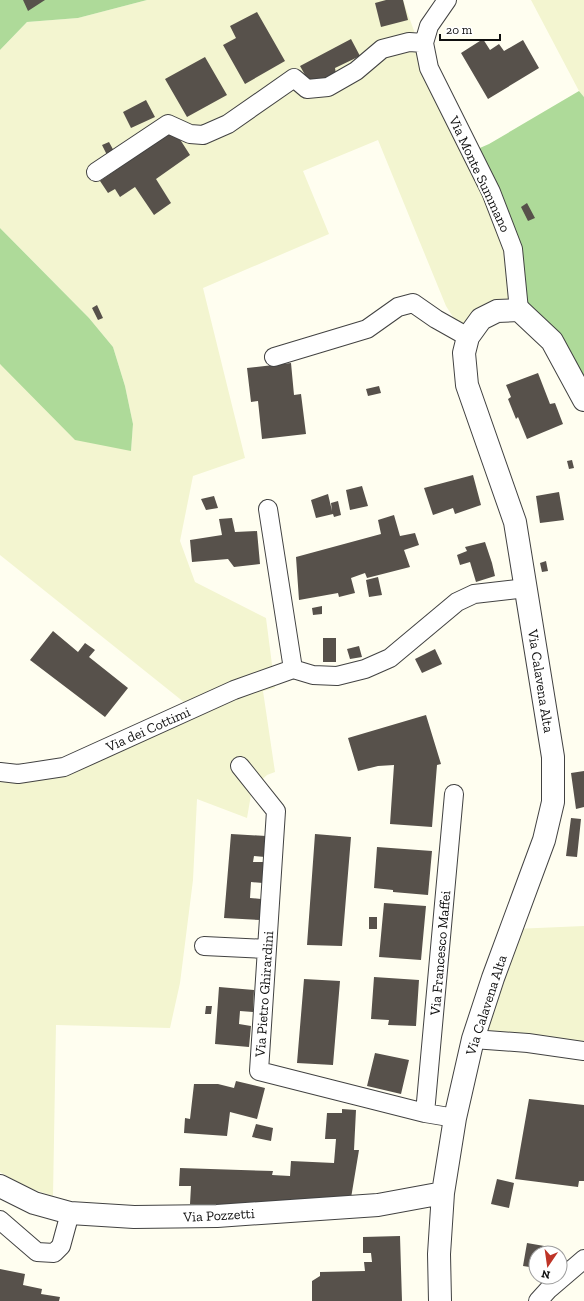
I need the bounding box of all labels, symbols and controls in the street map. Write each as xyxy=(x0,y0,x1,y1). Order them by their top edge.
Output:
scale bar xyxy=(440,16,500,42)
text: 20 m xyxy=(446,23,473,37)
street label: Via Monte Summano xyxy=(445,112,514,235)
street label: Via Calavena Alta xyxy=(524,627,557,734)
street label: Via dei Cottimi xyxy=(102,703,193,756)
street label: Via Francesco Maffei xyxy=(426,890,454,1017)
street label: Via Pietro Ghirardini xyxy=(252,930,277,1059)
street label: Via Calavena Alta xyxy=(462,953,511,1058)
street label: Via Pozzetti xyxy=(182,1205,255,1226)
north arrow xyxy=(528,1245,568,1285)
text: N xyxy=(540,1267,551,1282)

